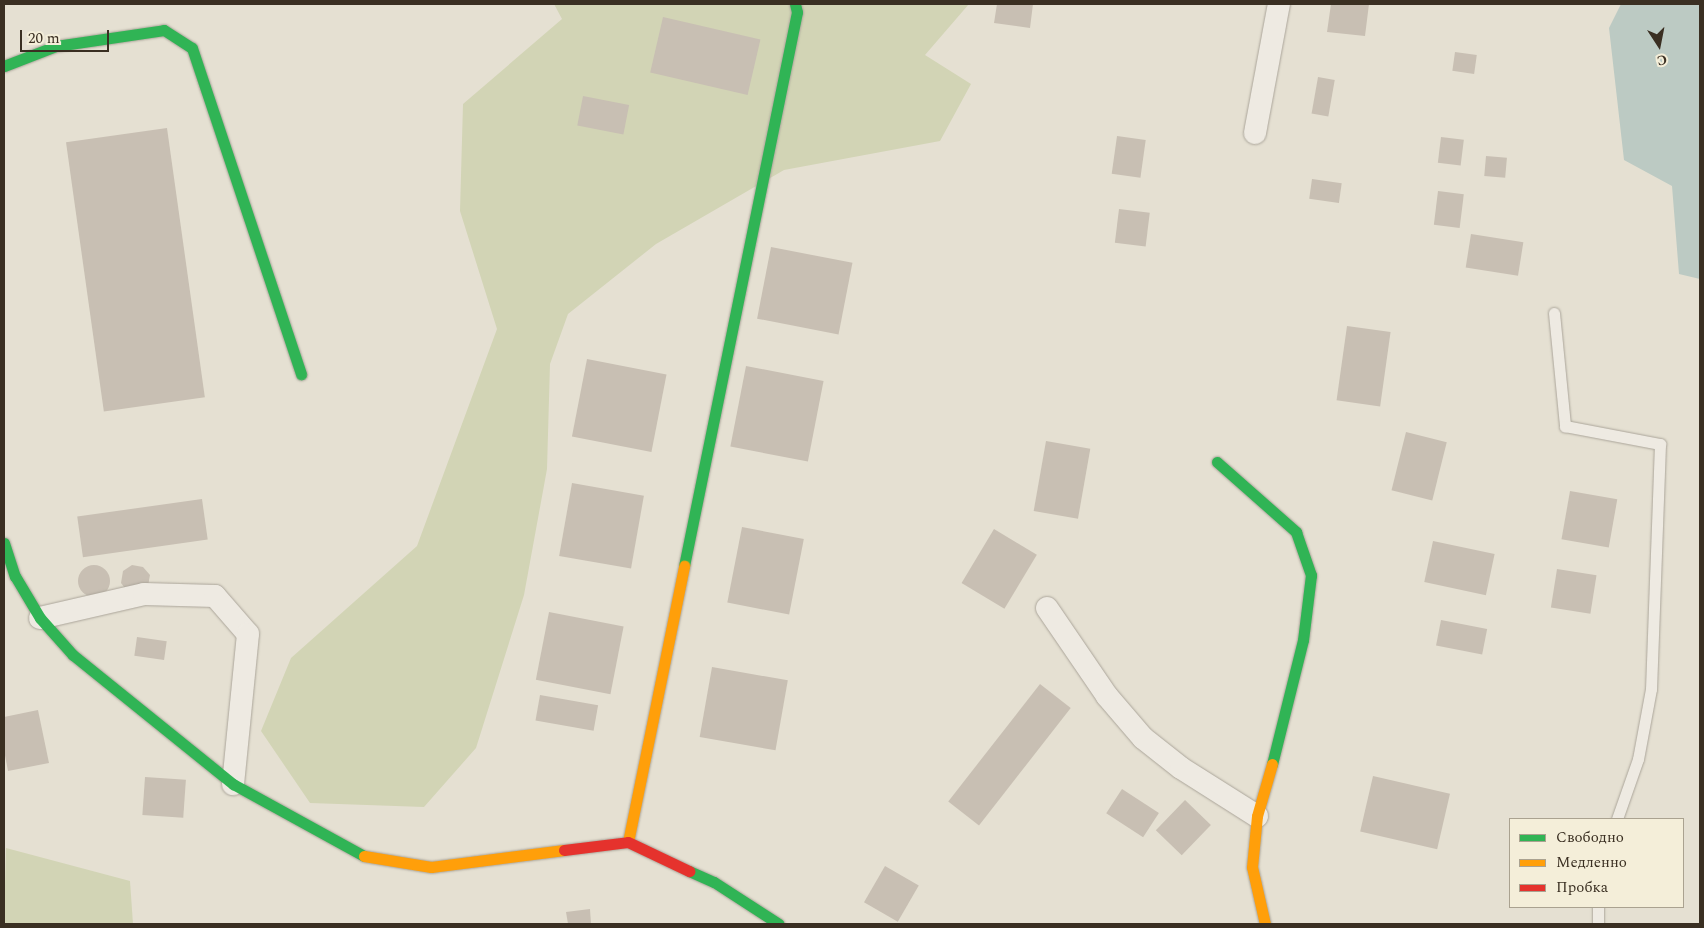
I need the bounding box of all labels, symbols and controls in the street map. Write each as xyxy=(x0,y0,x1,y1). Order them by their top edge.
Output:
scale bar xyxy=(22,20,111,52)
north arrow xyxy=(1634,20,1684,70)
text: 20 m xyxy=(28,27,60,50)
text: С xyxy=(1655,49,1669,71)
legend xyxy=(1509,818,1684,908)
text: Свободно xyxy=(1556,826,1624,849)
text: Медленно xyxy=(1556,851,1627,874)
text: Пробка xyxy=(1556,876,1608,899)

